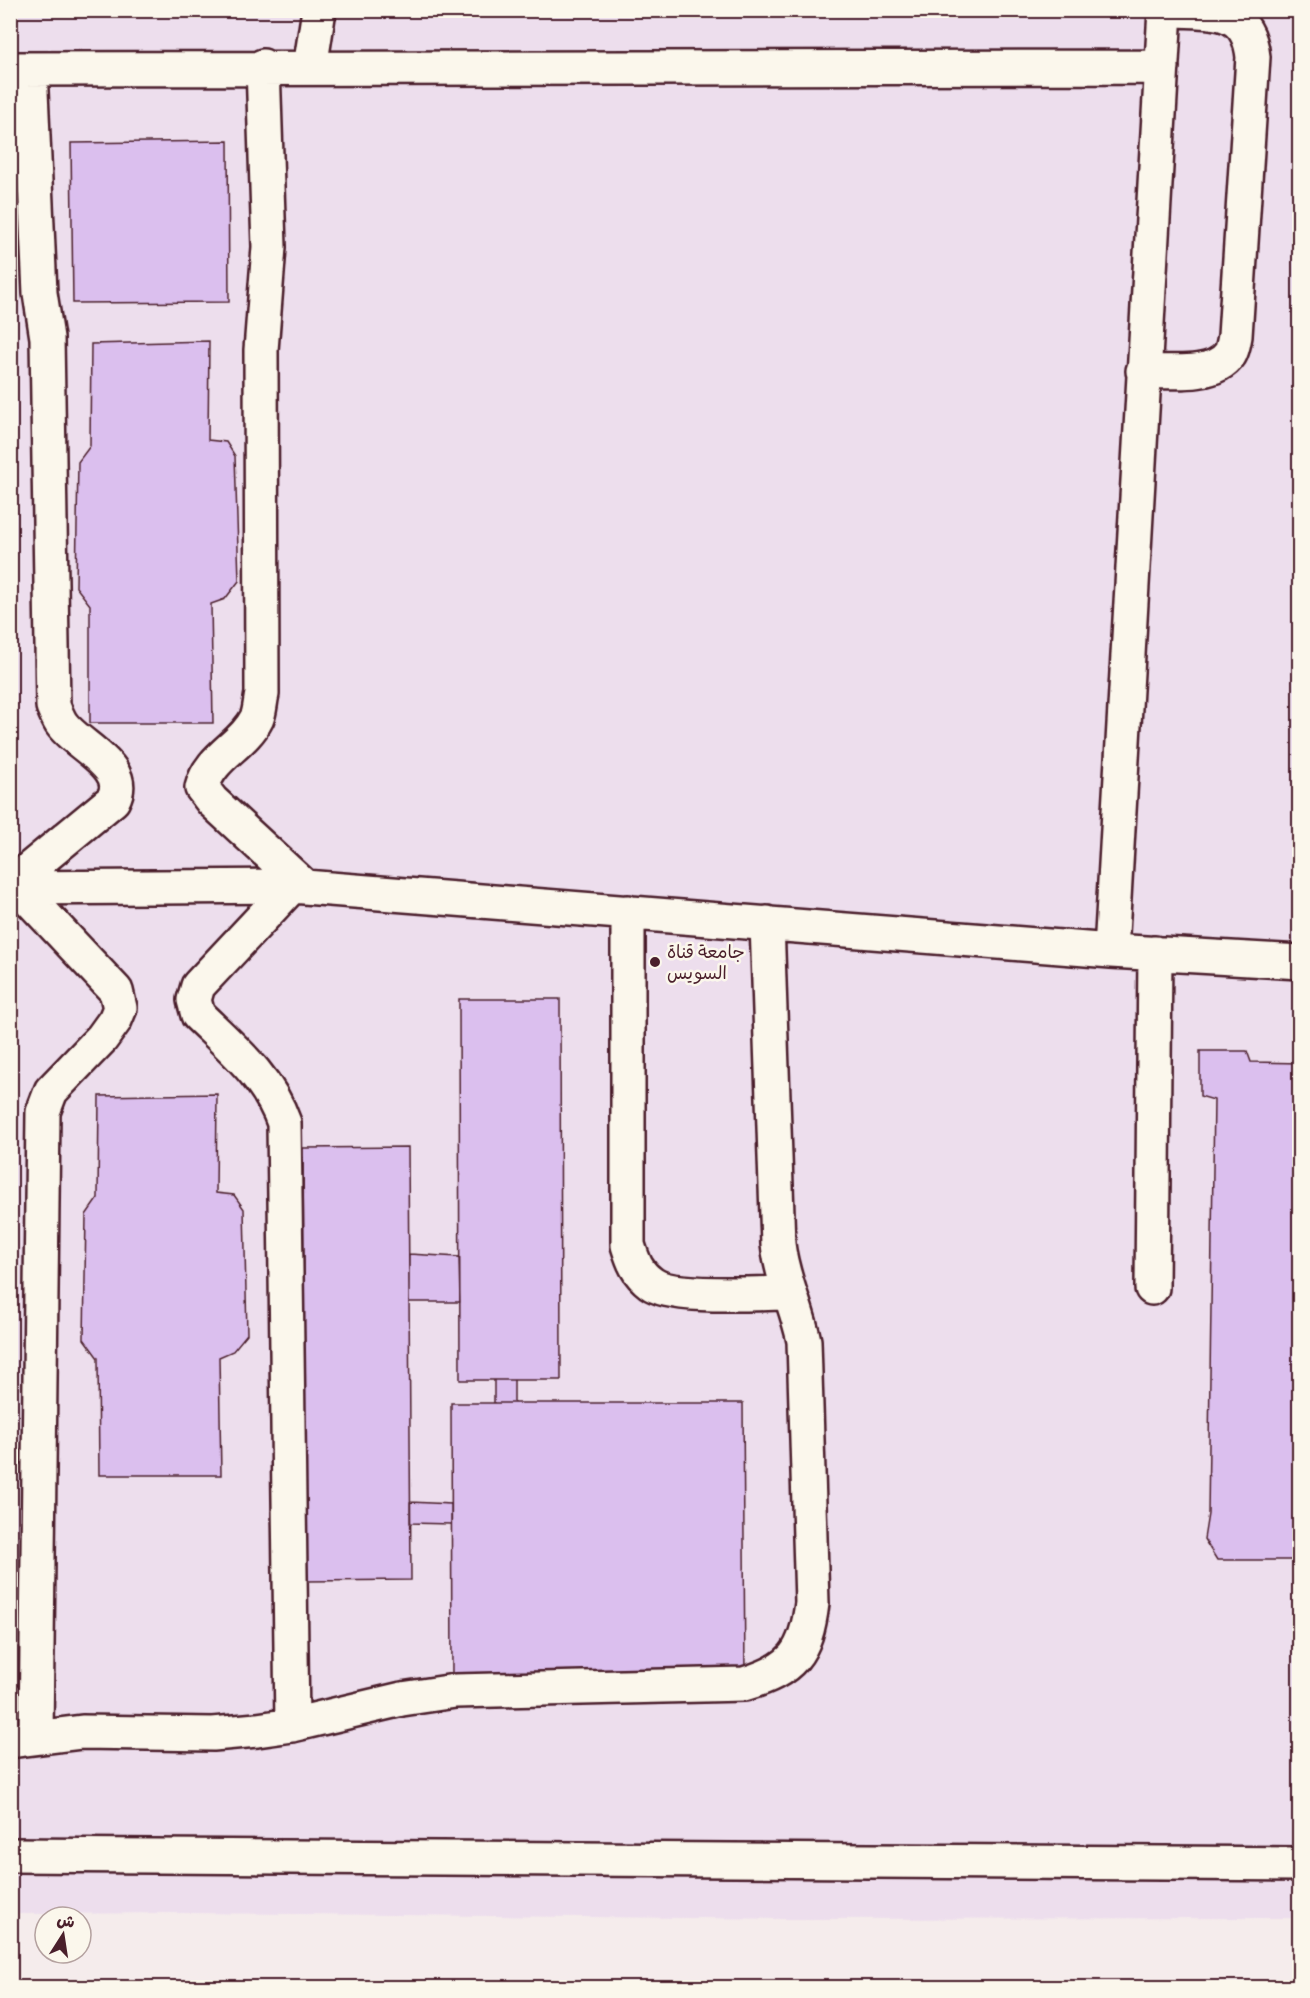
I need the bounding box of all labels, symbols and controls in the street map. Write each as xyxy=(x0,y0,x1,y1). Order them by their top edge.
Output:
place label: جامعة قناة السويس xyxy=(667,942,745,988)
marker: جامعة قناة السويس xyxy=(648,955,662,969)
north arrow xyxy=(33,1905,93,1965)
text: ش xyxy=(55,1910,77,1936)

